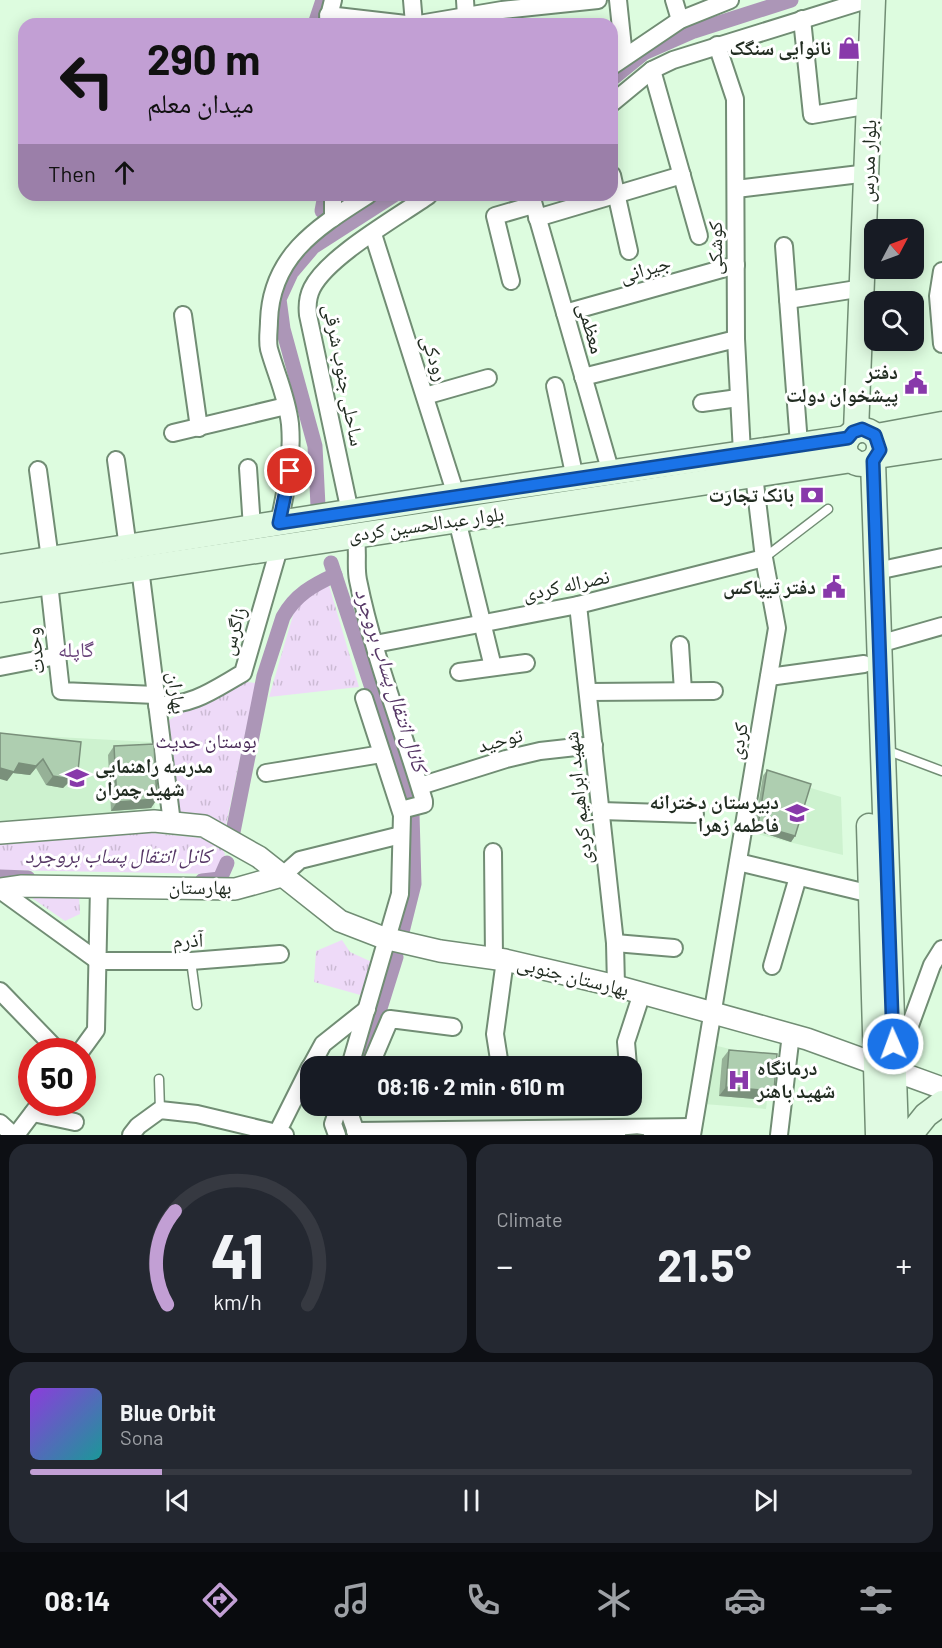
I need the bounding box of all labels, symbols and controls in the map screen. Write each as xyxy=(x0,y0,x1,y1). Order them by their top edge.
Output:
text: 290 m xyxy=(147,33,260,83)
place label: نانوایی سنگک xyxy=(730,35,831,61)
shop icon: نانوایی سنگک xyxy=(836,35,862,61)
icon: left xyxy=(48,42,126,120)
text: میدان معلم xyxy=(147,86,254,118)
street label: بلوار مدرس xyxy=(854,119,881,203)
icon: ahead xyxy=(108,156,141,189)
text: Then xyxy=(48,160,96,186)
north arrow xyxy=(864,219,924,279)
map controls xyxy=(864,219,924,351)
street label: کوشکی xyxy=(702,221,727,275)
street label: جیرانی xyxy=(616,249,674,288)
button: search xyxy=(864,291,924,351)
street label: معظمی xyxy=(572,299,611,356)
street label: ساحلی جنوب شرقی xyxy=(318,302,371,448)
street label: رودکی xyxy=(416,331,455,384)
place label: دفتر پیشخوان دولت xyxy=(786,359,898,407)
public building icon: دفتر پیشخوان دولت xyxy=(903,370,929,396)
pin xyxy=(264,445,315,496)
icon: arrive xyxy=(273,454,306,487)
place label: بانک تجارت xyxy=(708,482,794,507)
bank icon: بانک تجارت xyxy=(799,482,825,508)
street label: بلوار عبدالحسین کردی xyxy=(346,500,505,547)
street label: نصراله کردی xyxy=(520,563,612,606)
place label: دفتر تیپاکس xyxy=(723,574,816,600)
public building icon: دفتر تیپاکس xyxy=(821,574,847,600)
water label: کانال انتقال پساب بروجرد xyxy=(349,585,435,778)
street label: زاگرس xyxy=(214,604,251,658)
street label: وحدت xyxy=(19,626,49,676)
district label: گاپله xyxy=(58,636,94,662)
street label: بهاران xyxy=(163,670,192,715)
street label: کردی xyxy=(722,721,753,761)
street label: توحید xyxy=(475,722,525,757)
park label: بوستان حدیث xyxy=(155,728,257,753)
street label: شهید ابراهیم کردی xyxy=(558,730,599,866)
place label: مدرسه راهنمایی شهید چمران xyxy=(95,753,213,801)
school or university icon: مدرسه راهنمایی شهید چمران xyxy=(64,765,90,791)
place label: دبیرستان دخترانه فاطمه زهرا xyxy=(649,789,779,837)
school or university icon: دبیرستان دخترانه فاطمه زهرا xyxy=(784,800,810,826)
water label: کانل انتقال پساب بروجرد xyxy=(25,842,214,869)
street label: بهارستان xyxy=(168,874,232,899)
street label: آذرم xyxy=(172,926,205,955)
street label: بهارستان جنوبی xyxy=(515,950,632,1001)
position arrow xyxy=(861,1012,925,1076)
speed limit sign: 50 xyxy=(18,1038,96,1116)
place label: درمانگاه شهید باهنر xyxy=(756,1055,835,1103)
hospital icon: درمانگاه شهید باهنر xyxy=(726,1067,752,1093)
text: 08:16 · 2 min · 610 m xyxy=(377,1073,565,1099)
text: Climate xyxy=(497,1207,563,1231)
text: 41 xyxy=(211,1217,265,1291)
text: 21.5° xyxy=(657,1237,751,1291)
text: − xyxy=(497,1245,513,1285)
text: + xyxy=(896,1245,912,1285)
text: km/h xyxy=(213,1290,262,1315)
text: Blue Orbit xyxy=(120,1399,216,1425)
text: Sona xyxy=(120,1425,164,1449)
icon: previous xyxy=(161,1484,194,1517)
icon: pause xyxy=(455,1484,488,1517)
icon: next xyxy=(749,1484,782,1517)
icon: directions xyxy=(199,1579,241,1621)
icon: music xyxy=(331,1579,373,1621)
icon: phone xyxy=(462,1579,504,1621)
icon: climate xyxy=(593,1579,635,1621)
icon: car xyxy=(724,1579,766,1621)
icon: filters xyxy=(855,1579,897,1621)
text: 08:14 xyxy=(45,1584,110,1616)

